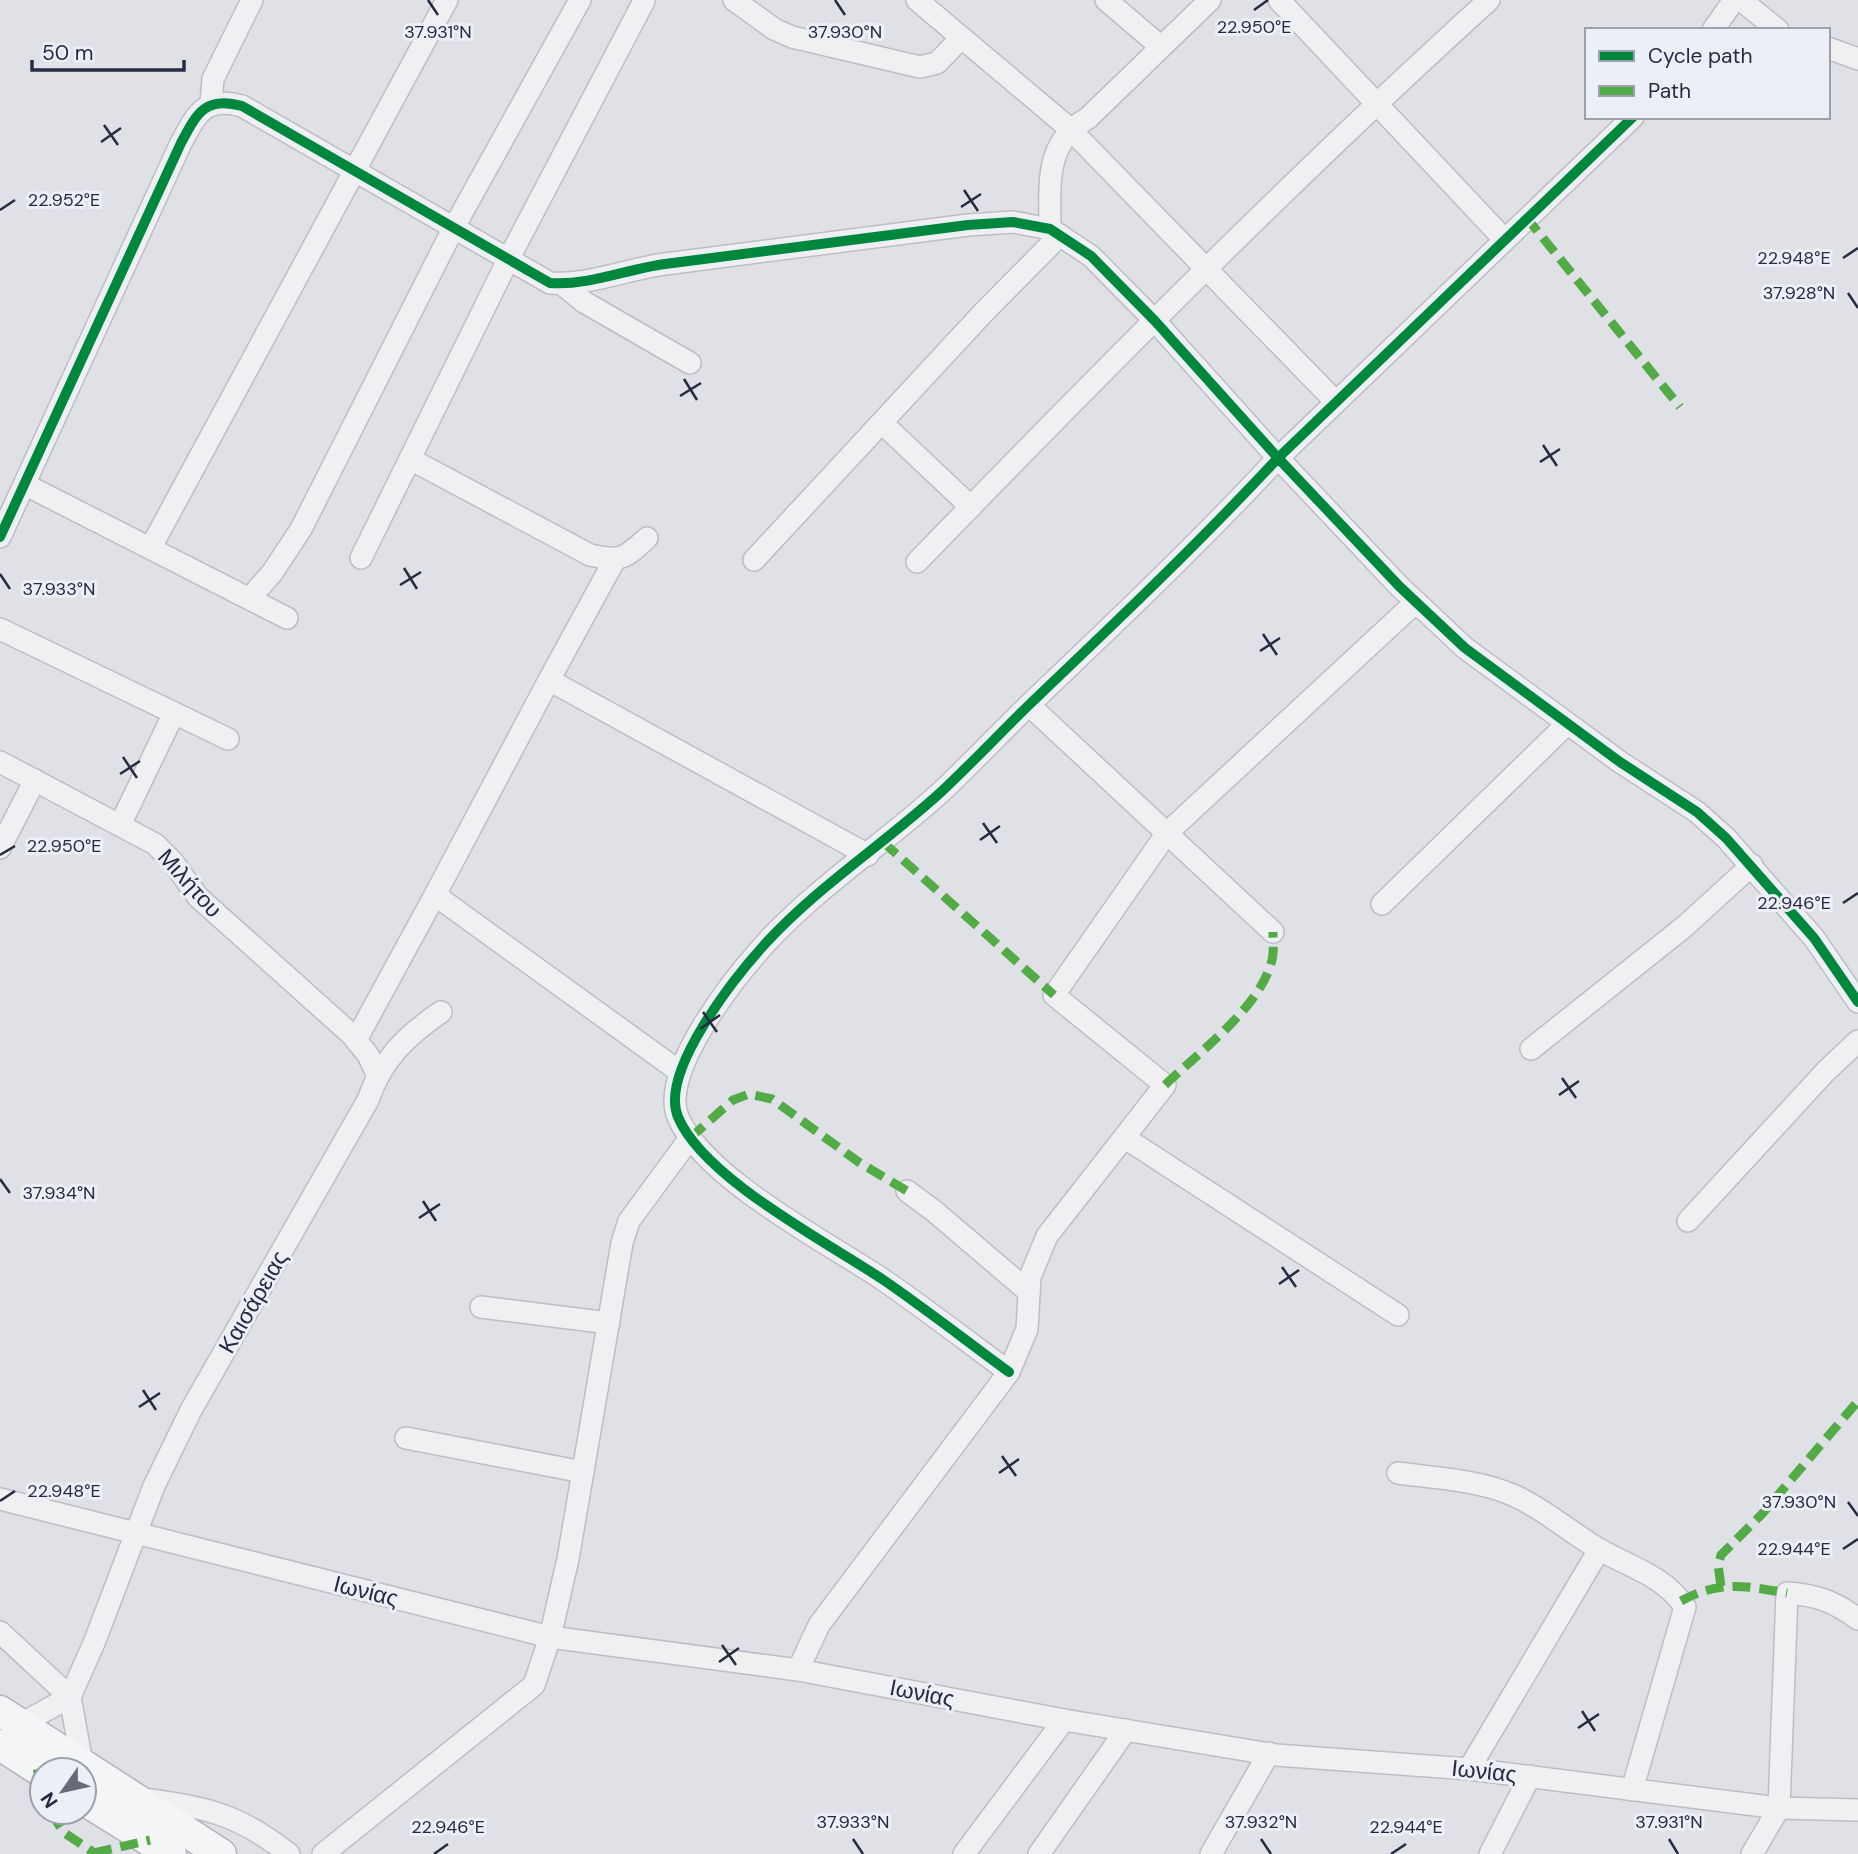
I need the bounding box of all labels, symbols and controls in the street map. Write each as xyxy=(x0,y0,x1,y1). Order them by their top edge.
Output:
text: 22.950°E xyxy=(1217,15,1291,39)
text: 37.931°N xyxy=(404,20,472,44)
text: 37.930°N xyxy=(808,20,882,44)
scale bar xyxy=(32,28,184,72)
legend xyxy=(1585,28,1830,119)
text: 50 m xyxy=(42,39,93,67)
text: Cycle path xyxy=(1648,42,1753,70)
text: Path xyxy=(1648,77,1691,105)
text: 22.952°E xyxy=(28,188,100,212)
text: 22.948°E xyxy=(1757,246,1831,270)
text: 37.928°N xyxy=(1763,281,1835,305)
text: 37.933°N xyxy=(23,577,95,601)
text: 22.950°E xyxy=(27,834,101,858)
street label: Μιλήτου xyxy=(151,842,229,924)
text: 22.946°E xyxy=(1757,891,1831,915)
text: 37.934°N xyxy=(22,1181,96,1205)
street label: Καισάρειας xyxy=(212,1245,294,1359)
text: 22.948°E xyxy=(27,1479,101,1503)
text: 37.930°N xyxy=(1762,1490,1836,1514)
text: 22.944°E xyxy=(1757,1537,1831,1561)
street label: Ιωνίας xyxy=(331,1569,401,1613)
street label: Ιωνίας xyxy=(887,1672,957,1714)
street label: Ιωνίας xyxy=(1450,1753,1518,1789)
north arrow xyxy=(28,1756,98,1826)
text: N xyxy=(35,1787,64,1813)
text: 37.933°N xyxy=(817,1810,889,1834)
text: 37.932°N xyxy=(1225,1810,1297,1834)
text: 37.931°N xyxy=(1635,1810,1703,1834)
text: 22.946°E xyxy=(411,1815,485,1839)
text: 22.944°E xyxy=(1369,1815,1443,1839)

